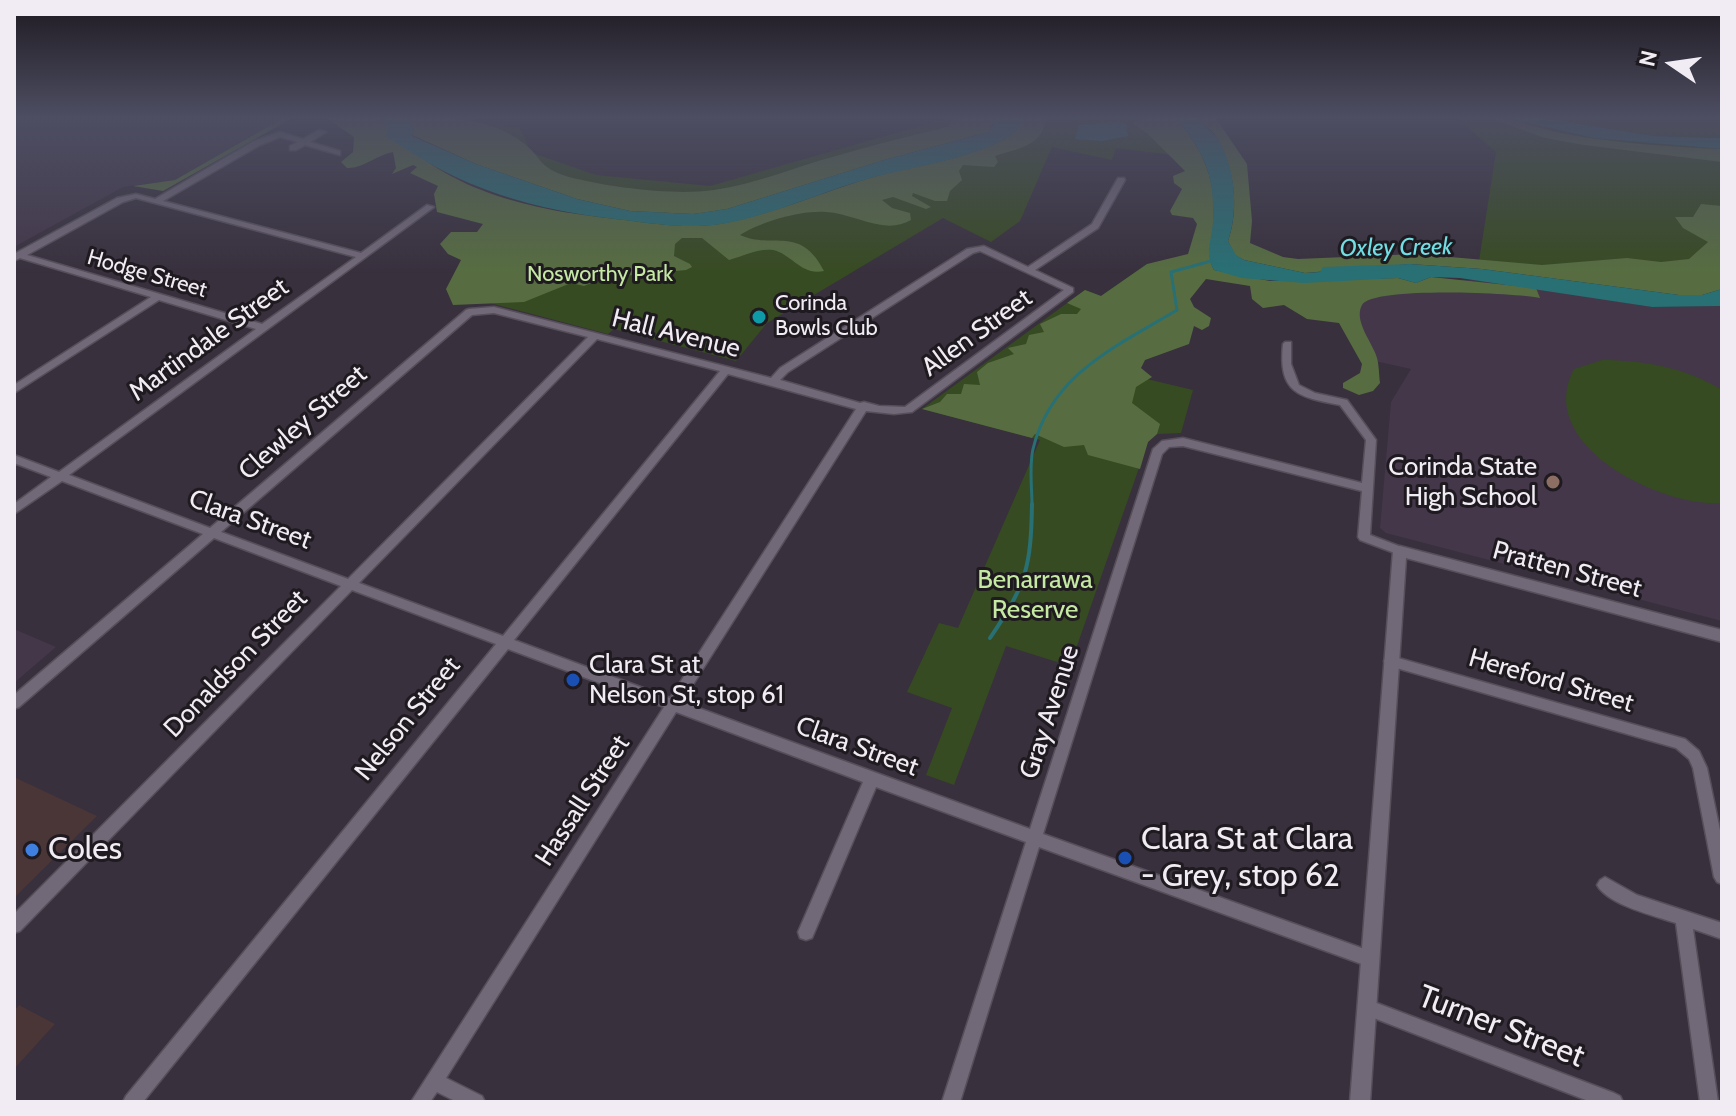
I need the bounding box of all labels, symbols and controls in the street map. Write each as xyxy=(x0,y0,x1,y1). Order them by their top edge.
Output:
north arrow xyxy=(1632,24,1712,104)
text: N xyxy=(1633,48,1663,69)
water label: Oxley Creek xyxy=(1339,233,1453,263)
street label: Hodge Street xyxy=(84,244,210,304)
park label: Nosworthy Park xyxy=(527,262,673,288)
street label: Martindale Street xyxy=(123,272,295,408)
street label: Allen Street xyxy=(916,283,1038,383)
place label: Corinda Bowls Club xyxy=(775,291,878,342)
street label: Hall Avenue xyxy=(609,303,743,365)
marker: Corinda Bowls Club xyxy=(750,308,768,326)
street label: Clewley Street xyxy=(233,359,373,487)
place label: Corinda State High School xyxy=(1388,451,1537,512)
marker: Corinda State High School xyxy=(1544,473,1562,491)
street label: Clara Street xyxy=(185,483,315,557)
street label: Pratten Street xyxy=(1489,535,1645,605)
park label: Benarrawa Reserve xyxy=(977,564,1093,626)
street label: Donaldson Street xyxy=(158,584,314,744)
street label: Gray Avenue xyxy=(1014,641,1086,783)
street label: Hereford Street xyxy=(1465,643,1637,719)
place label: Clara St at Nelson St, stop 61 xyxy=(589,649,784,710)
street label: Nelson Street xyxy=(349,651,467,787)
marker: Clara St at Nelson St, stop 61 xyxy=(564,671,582,689)
street label: Clara Street xyxy=(792,710,922,784)
street label: Hassall Street xyxy=(529,730,637,872)
place label: Clara St at Clara - Grey, stop 62 xyxy=(1141,821,1353,896)
place label: Coles xyxy=(48,831,122,869)
marker: Coles xyxy=(23,841,41,859)
marker: Clara St at Clara - Grey, stop 62 xyxy=(1116,849,1134,867)
street label: Turner Street xyxy=(1412,978,1590,1076)

